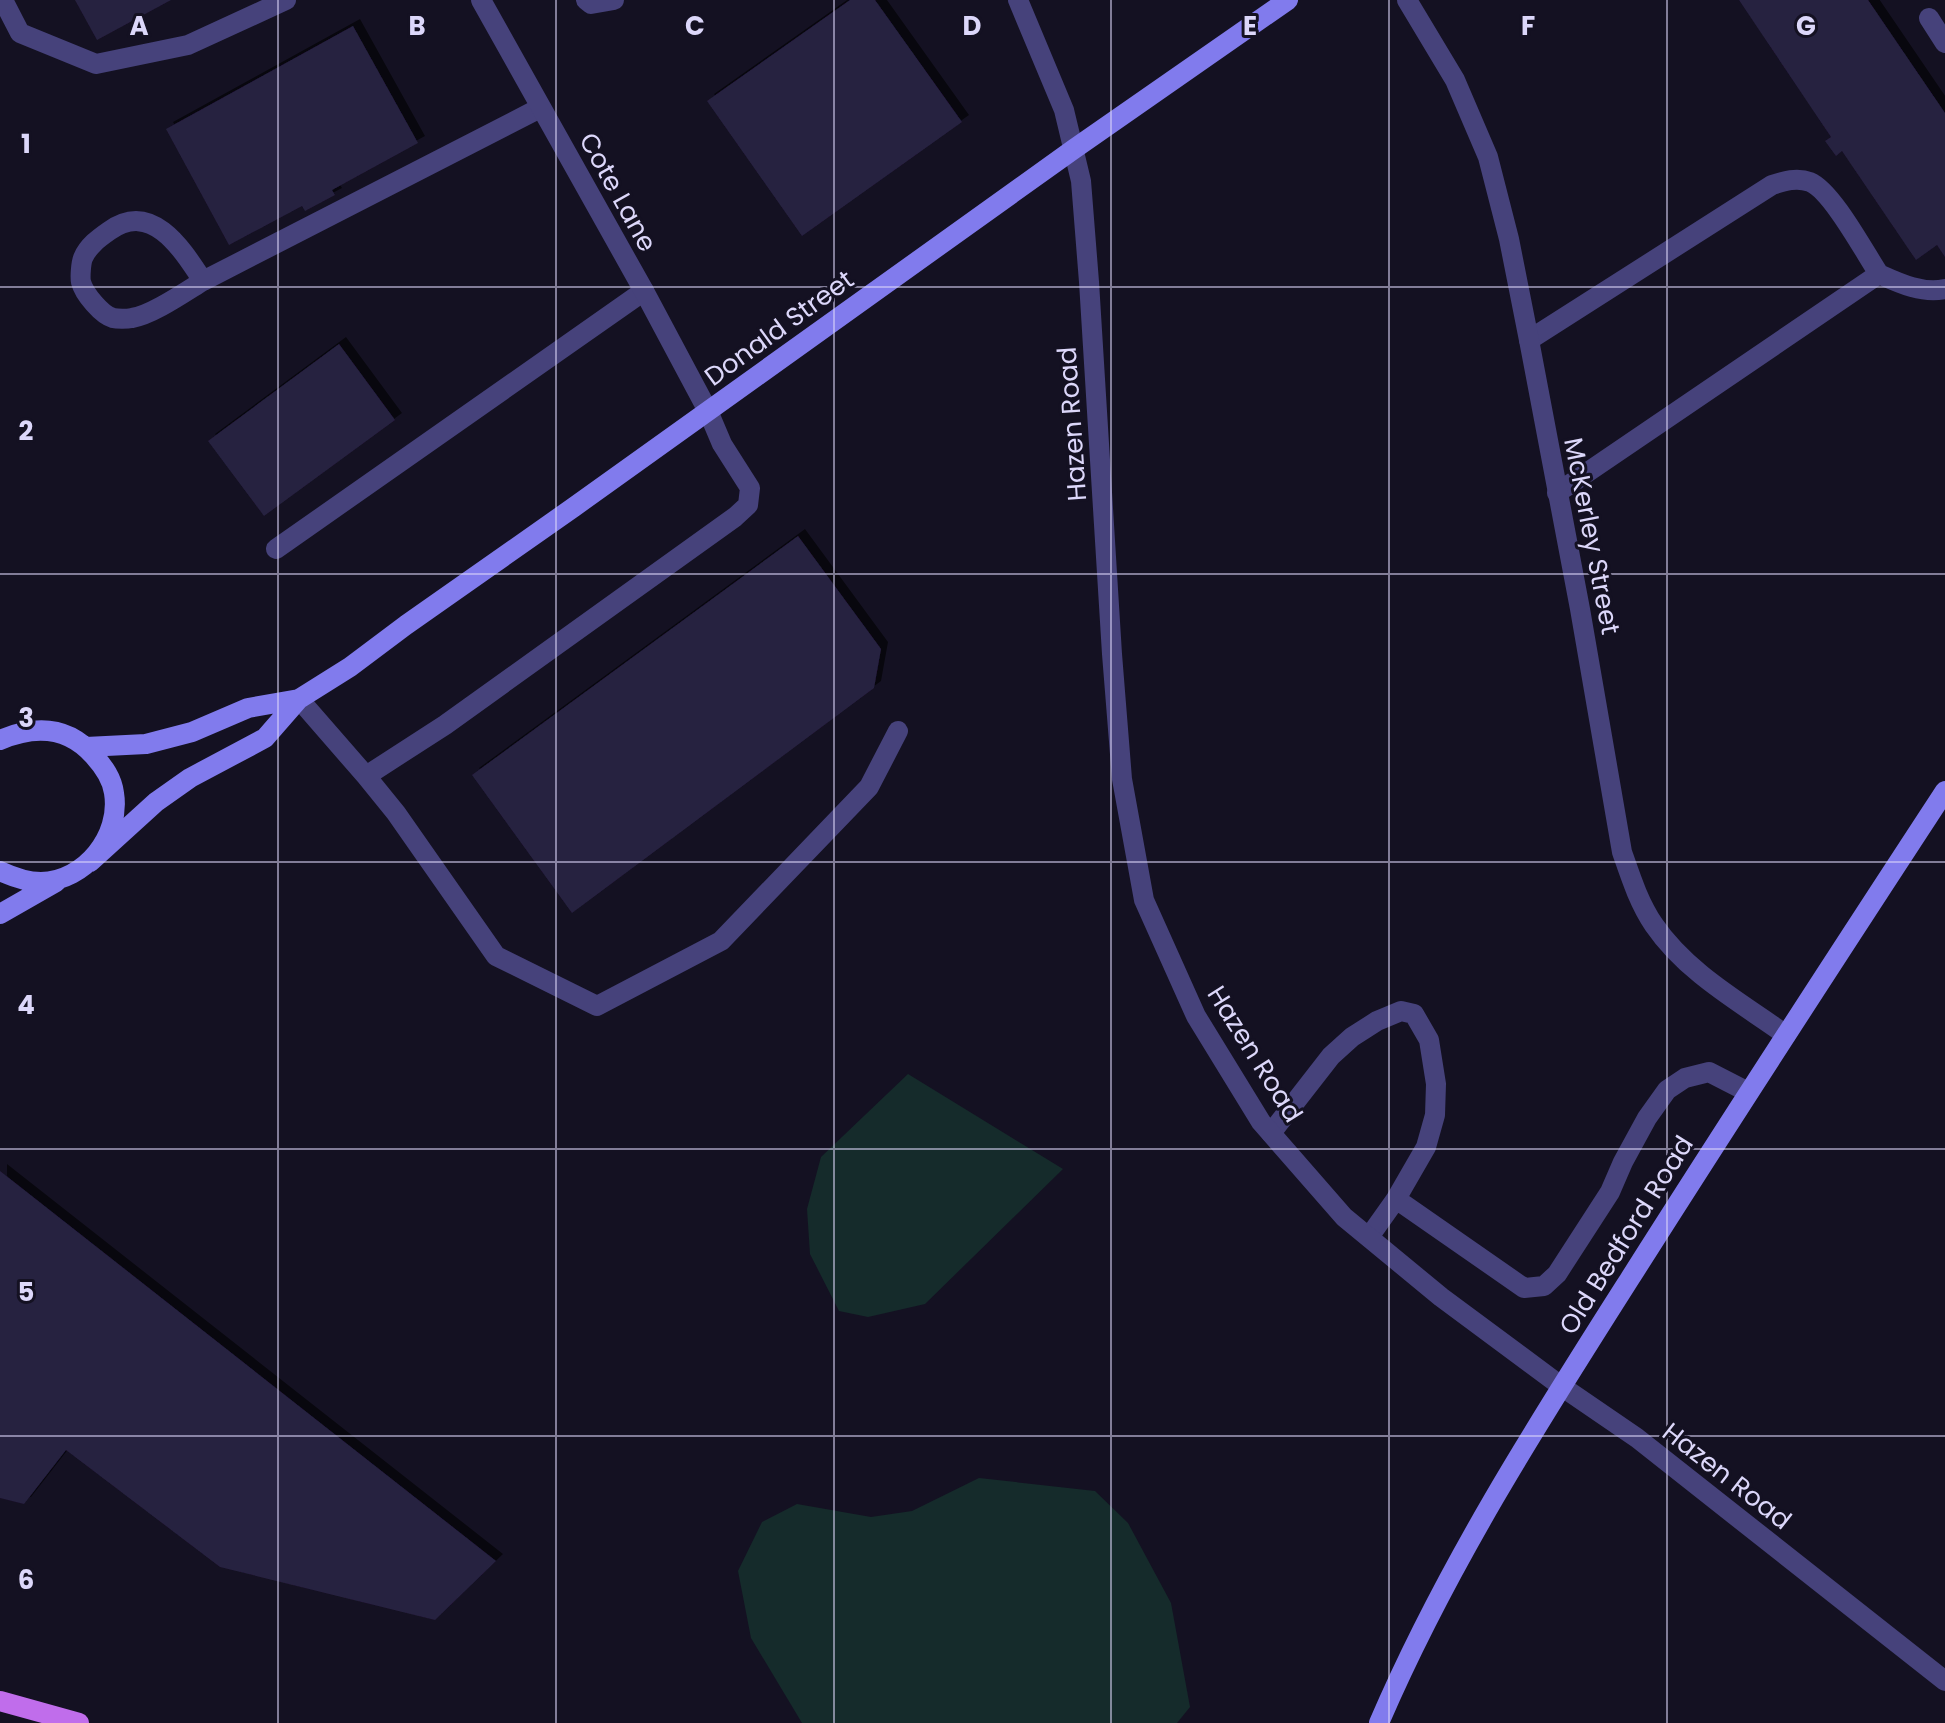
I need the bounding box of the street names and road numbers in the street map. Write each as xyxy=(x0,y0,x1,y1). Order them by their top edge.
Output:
street label: Cote Lane xyxy=(571,126,665,258)
street label: Donald Street xyxy=(697,262,861,394)
street label: Hazen Road xyxy=(1049,346,1095,502)
street label: McKerley Street xyxy=(1555,435,1629,637)
street label: Hazen Road xyxy=(1199,979,1311,1129)
street label: Old Bedford Road xyxy=(1550,1129,1702,1341)
street label: Hazen Road xyxy=(1655,1414,1799,1538)

